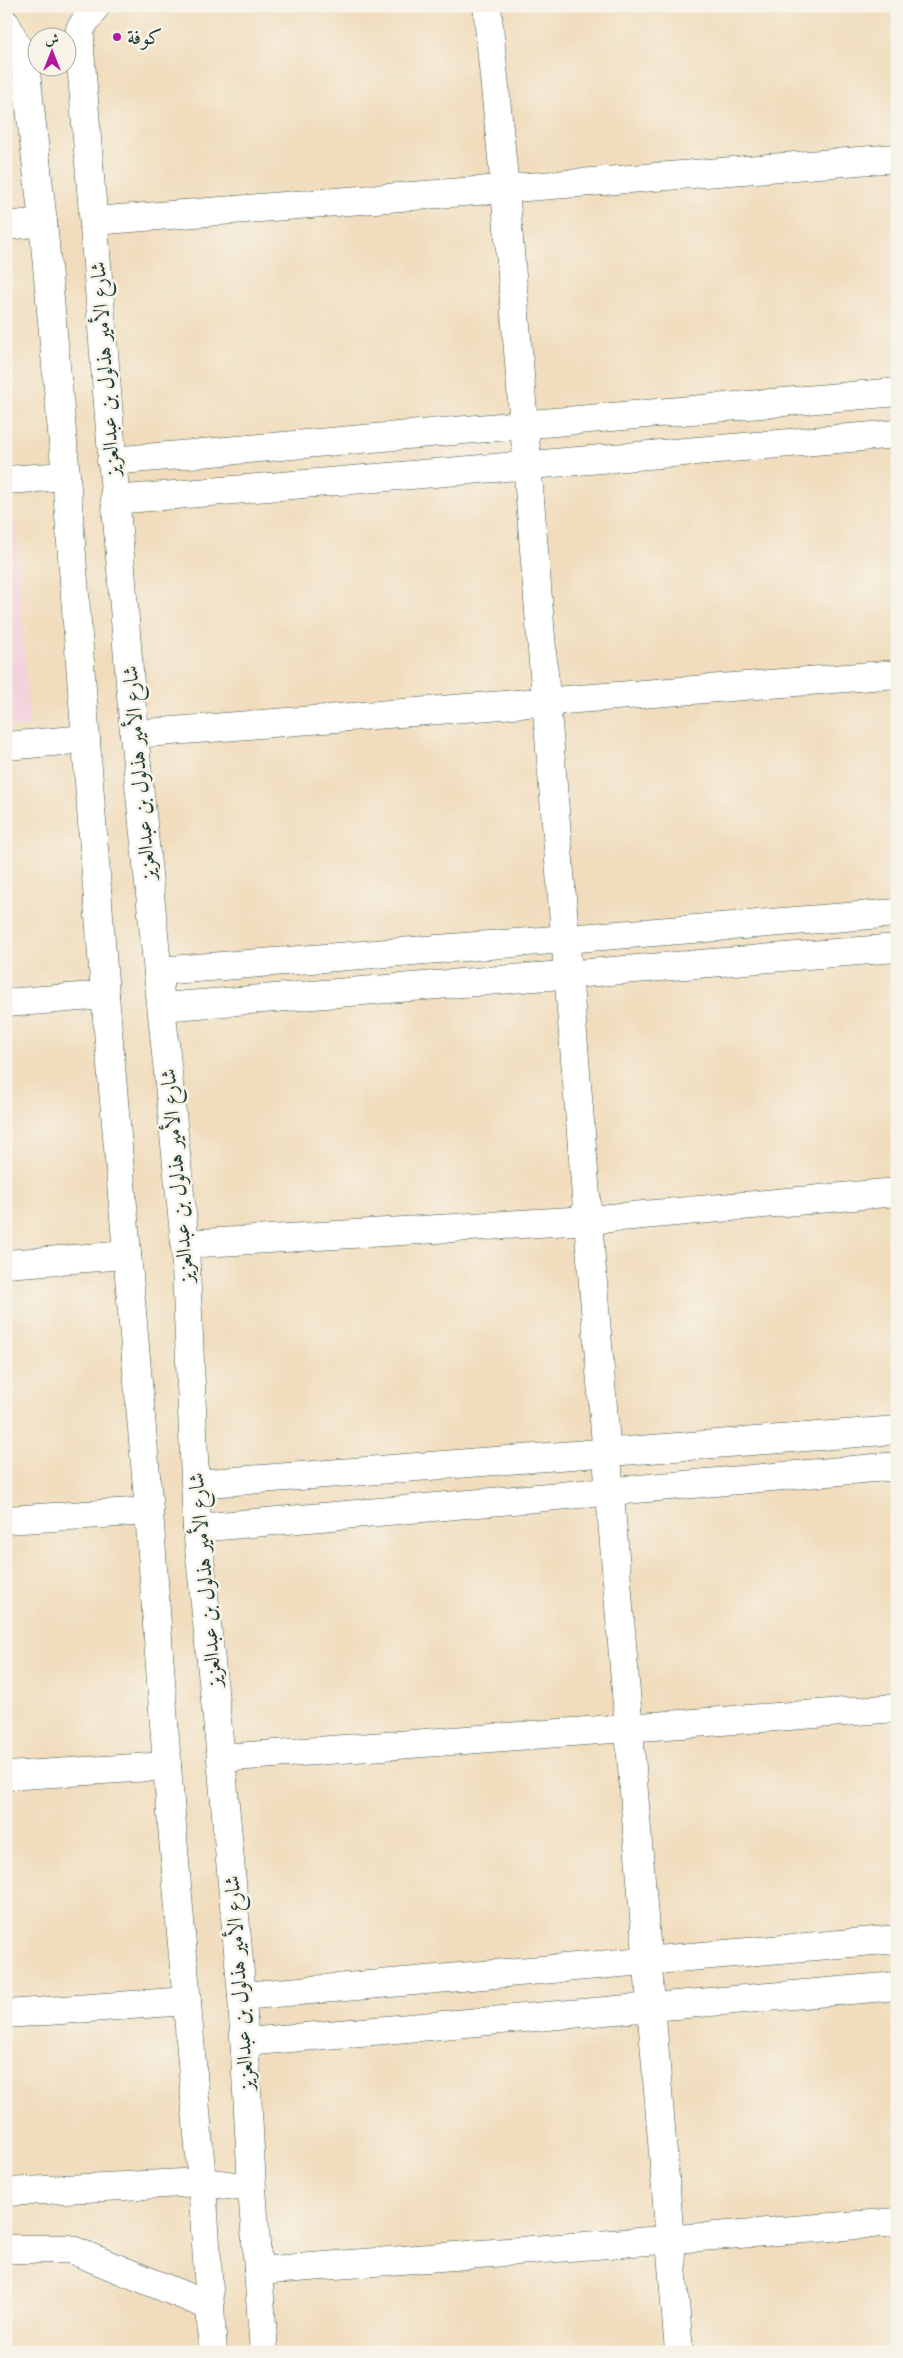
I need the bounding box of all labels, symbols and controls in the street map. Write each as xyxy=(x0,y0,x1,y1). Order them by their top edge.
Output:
place label: كوفة xyxy=(127,23,162,52)
north arrow xyxy=(28,28,78,78)
text: ش xyxy=(45,30,59,49)
marker: كوفة xyxy=(111,31,123,43)
street label: شارع الأمير هذلول بن عبدالعزيز xyxy=(83,260,131,479)
street label: شارع الأمير هذلول بن عبدالعزيز xyxy=(115,664,166,884)
street label: شارع الأمير هذلول بن عبدالعزيز xyxy=(153,1067,204,1287)
street label: شارع الأمير هذلول بن عبدالعزيز xyxy=(181,1471,232,1691)
street label: شارع الأمير هذلول بن عبدالعزيز xyxy=(217,1874,265,2093)

